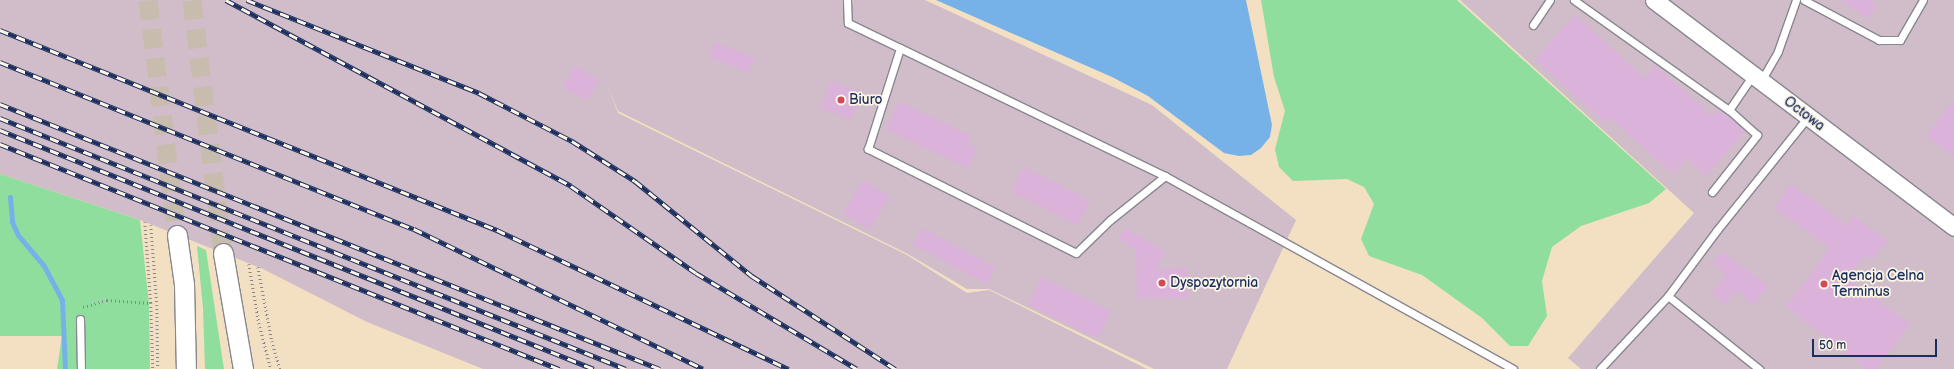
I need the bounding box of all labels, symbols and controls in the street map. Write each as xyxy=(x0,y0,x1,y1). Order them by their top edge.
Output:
place label: Biuro xyxy=(849,92,882,108)
street label: Octowa xyxy=(1780,93,1828,135)
marker: Biuro xyxy=(836,95,846,105)
place label: Agencja Celna Terminus xyxy=(1832,268,1924,300)
place label: Dyspozytornia xyxy=(1170,275,1258,291)
marker: Dyspozytornia xyxy=(1157,278,1167,288)
marker: Agencja Celna Terminus xyxy=(1819,279,1829,289)
scale bar xyxy=(1814,331,1939,357)
text: 50 m xyxy=(1819,338,1846,353)

